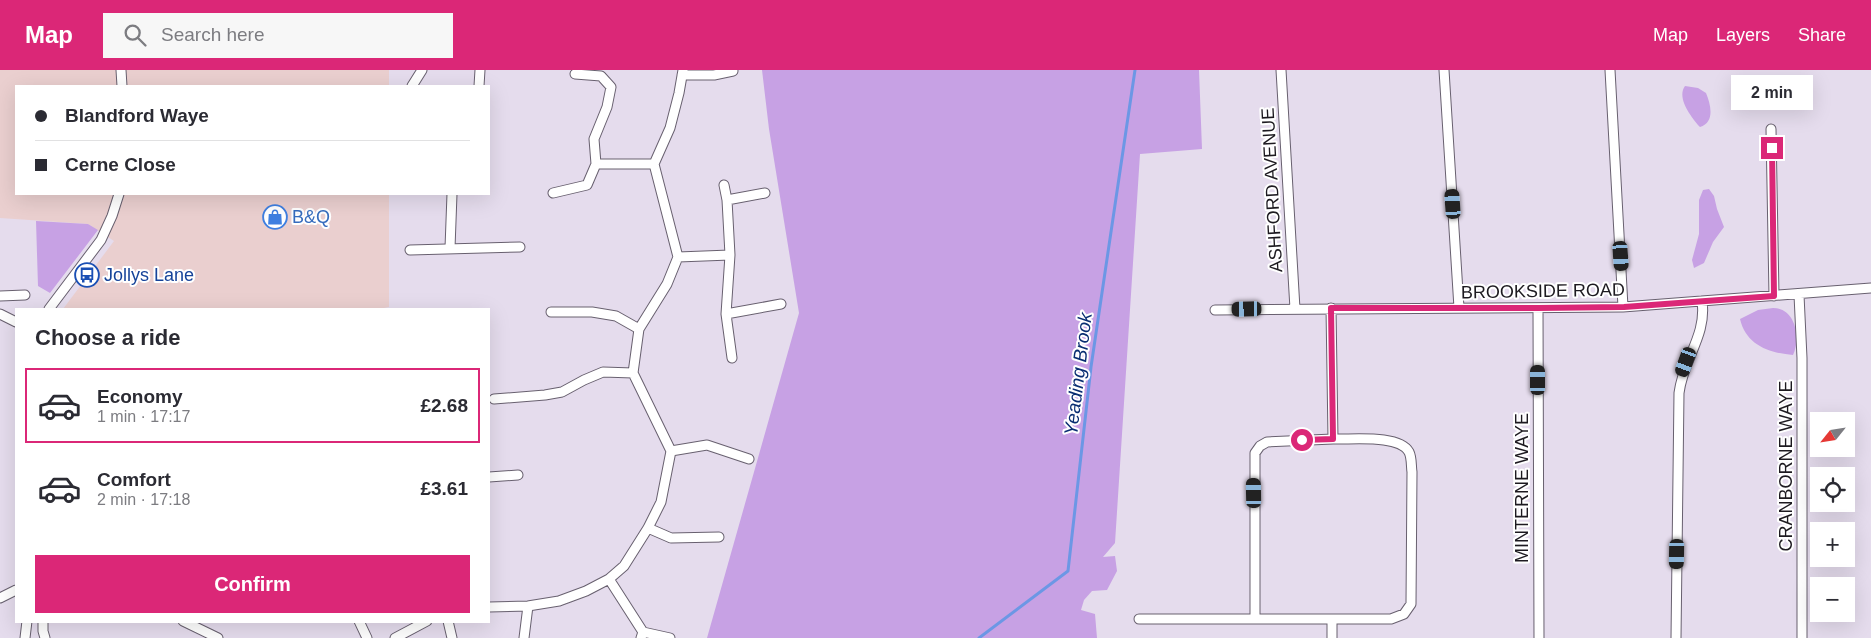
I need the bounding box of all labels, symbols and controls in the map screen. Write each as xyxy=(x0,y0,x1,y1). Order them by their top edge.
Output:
search box xyxy=(103,13,453,58)
text: Map xyxy=(25,21,73,48)
icon: search xyxy=(121,21,149,49)
text: Search here xyxy=(161,24,265,45)
text: Map xyxy=(1653,25,1688,45)
text: Layers xyxy=(1716,25,1770,45)
text: Share xyxy=(1798,25,1846,45)
callout: 2 min xyxy=(1731,75,1813,110)
text: 2 min xyxy=(1751,84,1793,101)
text: Blandford Waye xyxy=(65,105,209,126)
street label: ASHFORD AVENUE xyxy=(1258,107,1286,273)
route end xyxy=(1761,137,1783,159)
text: Cerne Close xyxy=(65,154,176,175)
car xyxy=(1444,189,1461,219)
shop icon: B&Q xyxy=(262,204,288,230)
place label: B&Q xyxy=(292,207,330,227)
car xyxy=(1612,241,1629,271)
bus stop icon: Jollys Lane xyxy=(74,262,100,288)
place label: Jollys Lane xyxy=(104,265,194,285)
street label: BROOKSIDE ROAD xyxy=(1461,280,1625,302)
car xyxy=(1231,301,1262,317)
water label: Yeading Brook xyxy=(1060,310,1096,437)
text: Choose a ride xyxy=(35,325,180,350)
car xyxy=(1673,345,1698,379)
car xyxy=(1530,365,1545,395)
street label: CRANBORNE WAYE xyxy=(1776,380,1796,552)
icon: car xyxy=(37,383,82,428)
text: Economy xyxy=(97,386,183,407)
text: £2.68 xyxy=(420,395,468,416)
text: 1 min · 17:17 xyxy=(97,408,190,425)
north arrow xyxy=(1810,412,1855,458)
map controls xyxy=(1810,412,1855,622)
street label: MINTERNE WAYE xyxy=(1512,413,1532,563)
route start xyxy=(1291,429,1313,451)
icon: car xyxy=(37,466,82,511)
button: locate xyxy=(1810,467,1855,512)
text: Comfort xyxy=(97,469,171,490)
text: £3.61 xyxy=(420,478,468,499)
car xyxy=(1246,478,1261,508)
text: 2 min · 17:18 xyxy=(97,491,190,508)
button: + xyxy=(1810,522,1855,567)
car xyxy=(1669,539,1684,569)
button: Confirm xyxy=(35,555,470,613)
button: − xyxy=(1810,577,1855,622)

